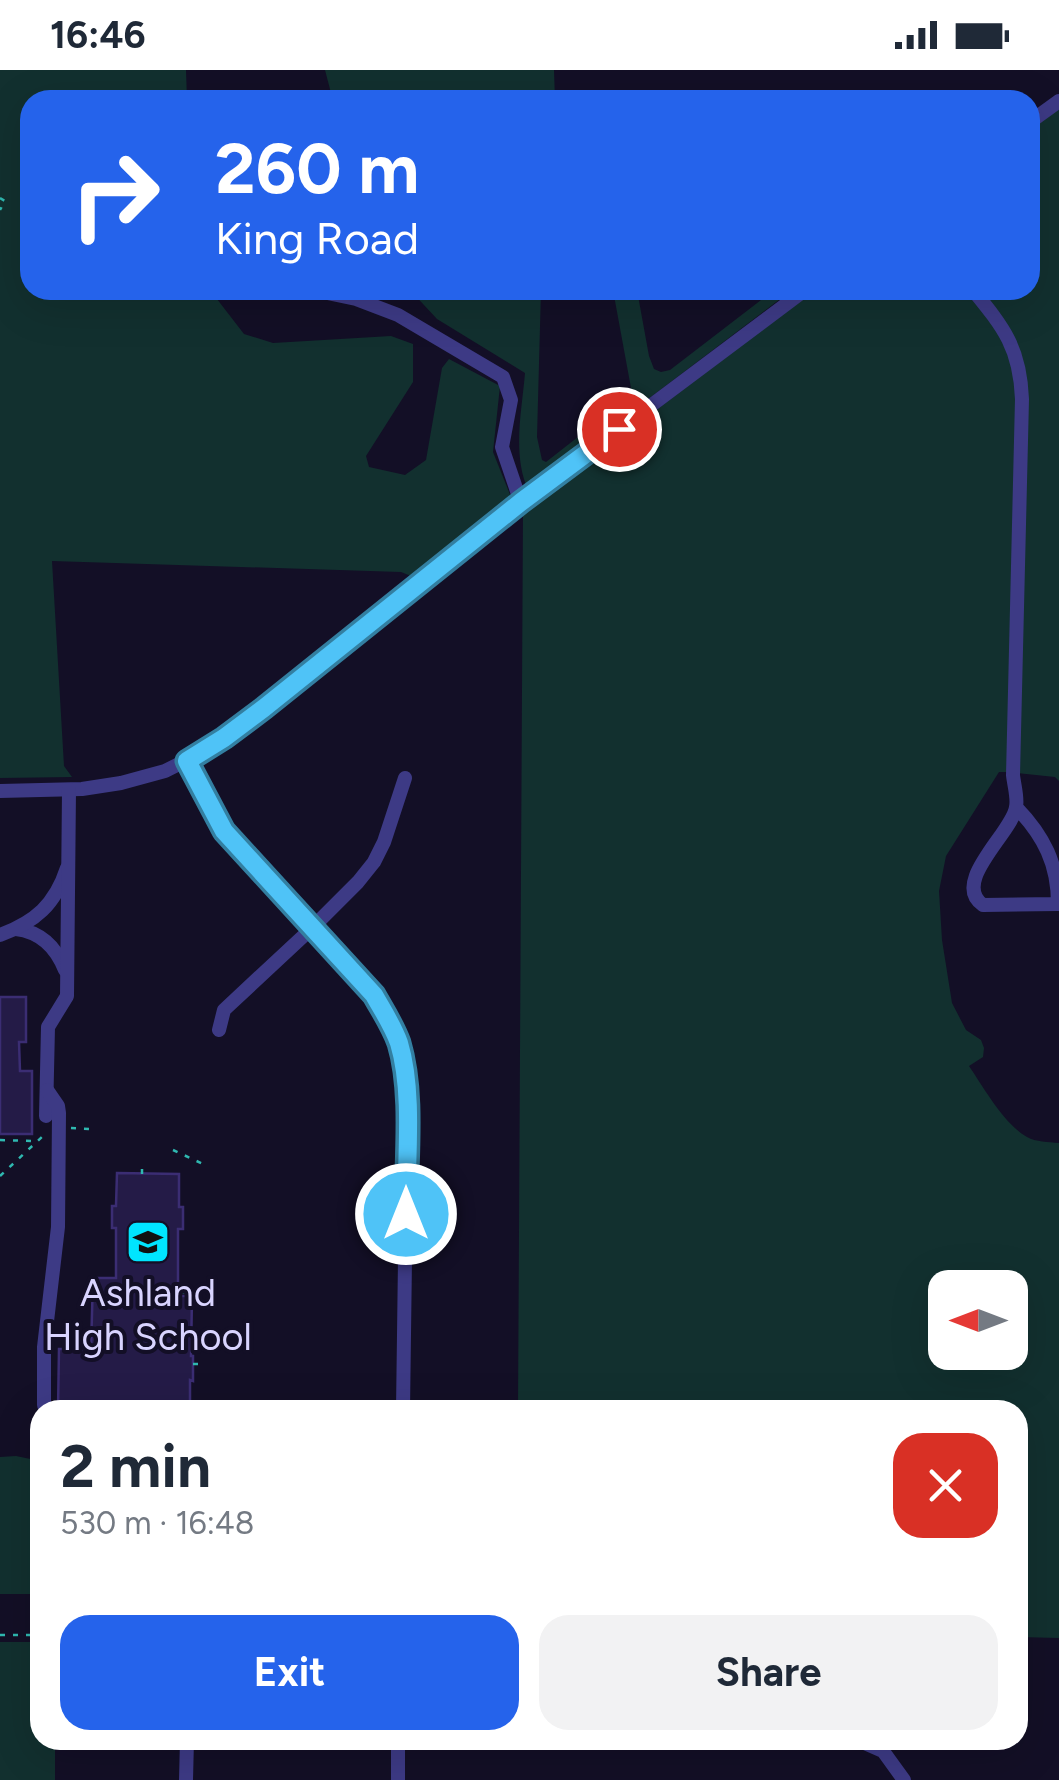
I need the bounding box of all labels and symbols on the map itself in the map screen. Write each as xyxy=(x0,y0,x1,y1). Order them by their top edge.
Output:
pin xyxy=(577,387,662,472)
position arrow xyxy=(354,1162,458,1266)
school or university icon: Ashland High School xyxy=(125,1219,171,1265)
place label: Ashland High School xyxy=(44,1270,252,1360)
north arrow xyxy=(928,1270,1028,1370)

